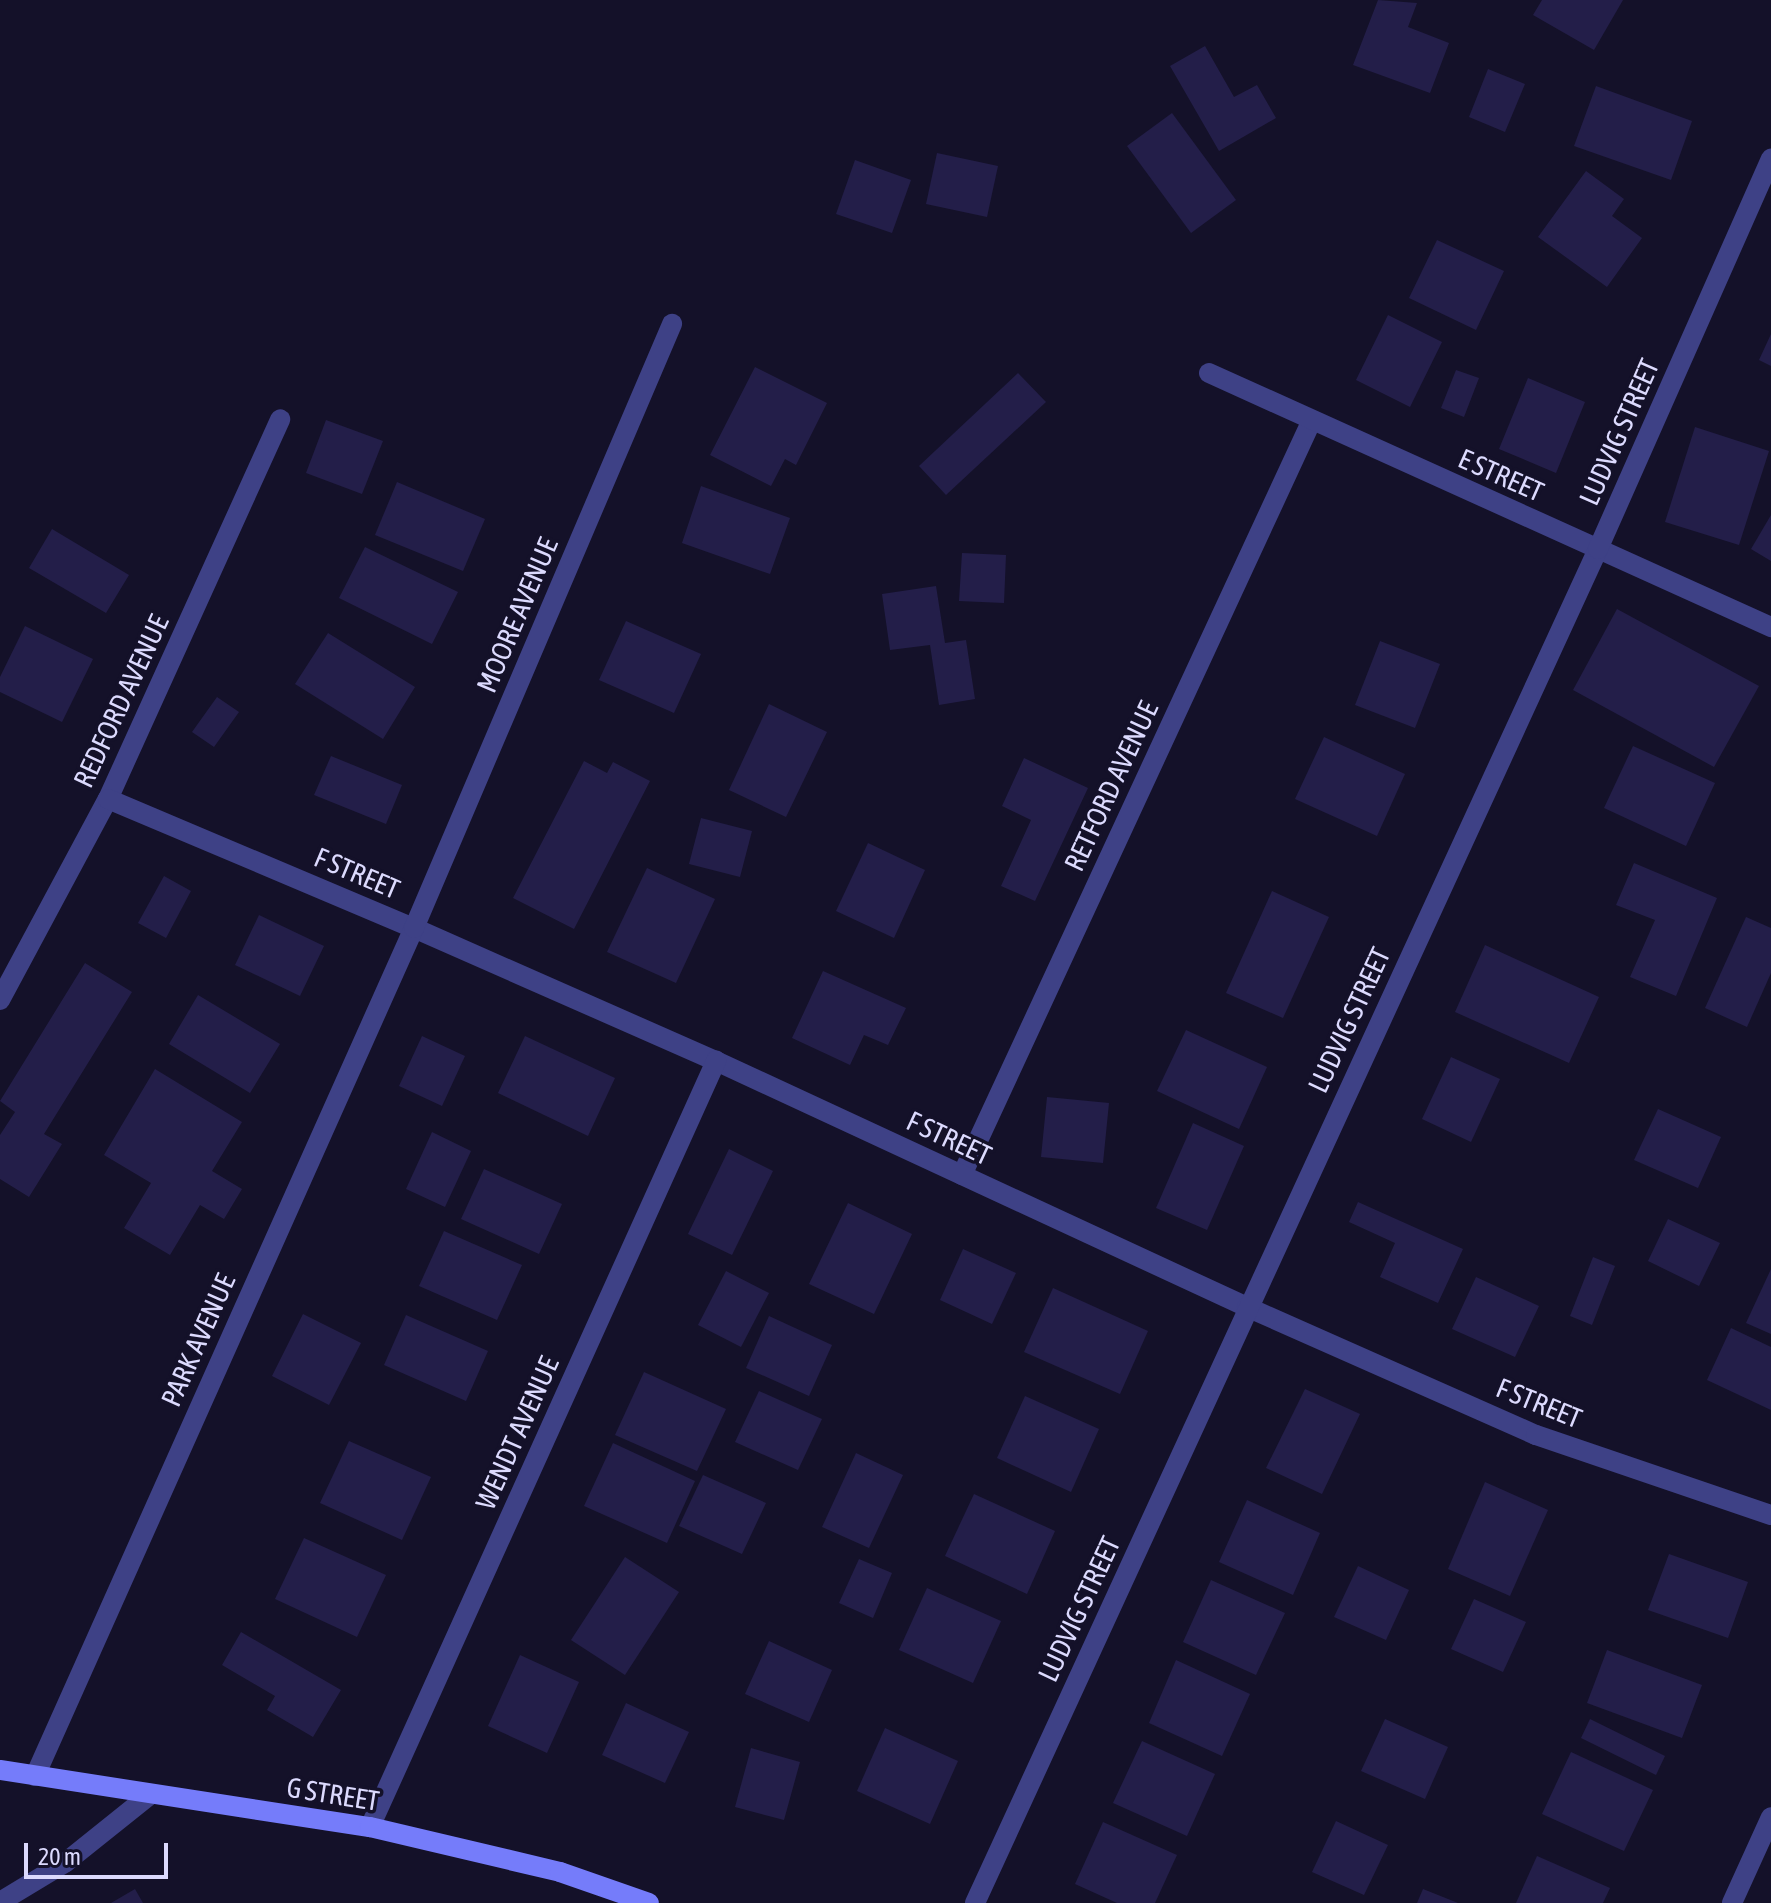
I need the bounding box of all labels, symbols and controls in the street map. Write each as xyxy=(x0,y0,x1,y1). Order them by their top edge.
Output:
street label: LUDVIG STREET xyxy=(1572,354,1666,510)
street label: E STREET xyxy=(1453,441,1549,509)
street label: MOORE AVENUE xyxy=(469,532,565,698)
street label: REDFORD AVENUE xyxy=(66,609,176,793)
street label: RETFORD AVENUE xyxy=(1057,696,1165,876)
street label: F STREET xyxy=(309,840,405,906)
street label: LUDVIG STREET xyxy=(1301,942,1397,1098)
street label: F STREET xyxy=(901,1104,997,1172)
street label: PARK AVENUE xyxy=(154,1268,242,1412)
street label: WENDT AVENUE xyxy=(468,1351,566,1515)
street label: F STREET xyxy=(1491,1371,1587,1435)
street label: LUDVIG STREET xyxy=(1031,1531,1127,1687)
street label: G STREET xyxy=(285,1770,381,1818)
scale bar xyxy=(28,1827,172,1877)
text: 20 m xyxy=(38,1843,81,1870)

